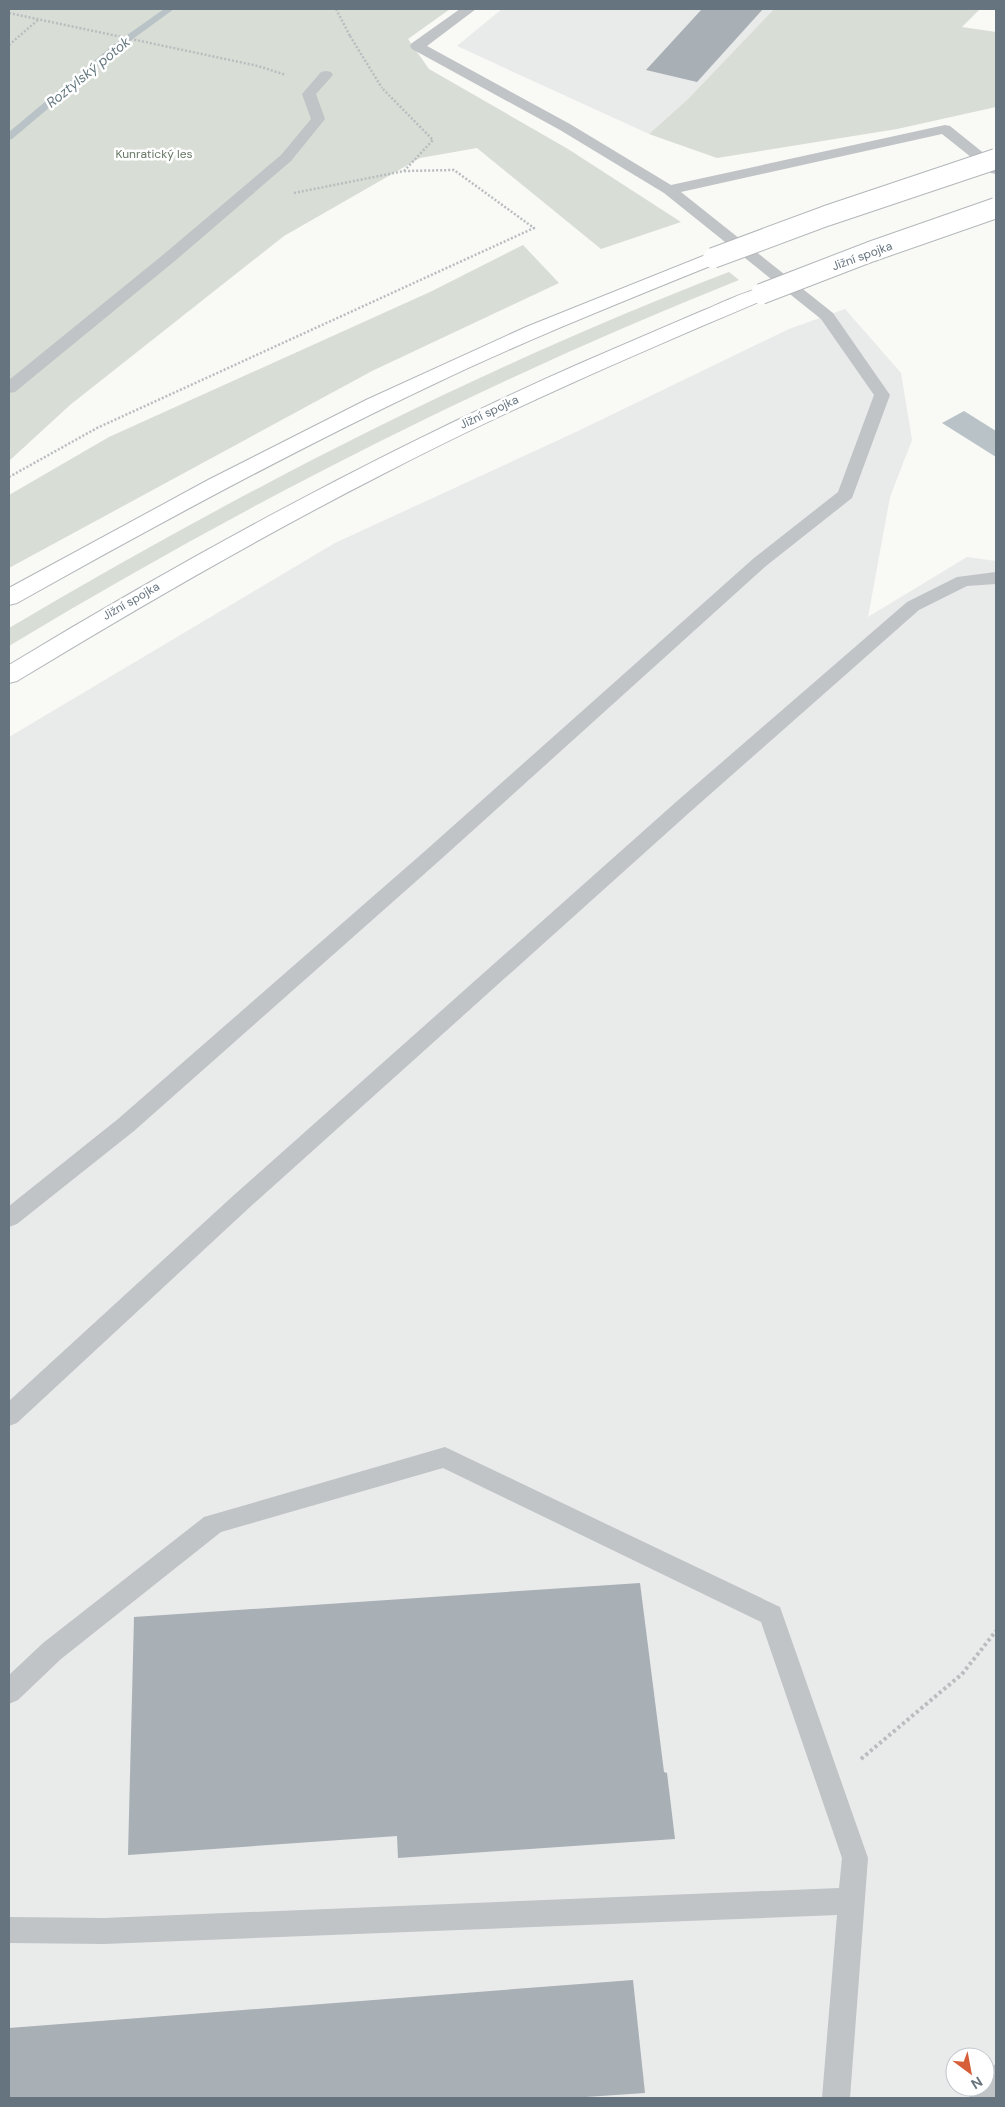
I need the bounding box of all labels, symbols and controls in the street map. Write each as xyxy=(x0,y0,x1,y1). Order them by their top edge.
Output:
water label: Roztylský potok xyxy=(42,32,134,111)
park label: Kunratický les xyxy=(115,146,193,162)
street label: Jižní spojka xyxy=(830,238,894,274)
street label: Jižní spojka xyxy=(457,391,521,433)
street label: Jižní spojka xyxy=(100,578,162,624)
north arrow xyxy=(945,2047,995,2097)
text: N xyxy=(968,2073,986,2093)

